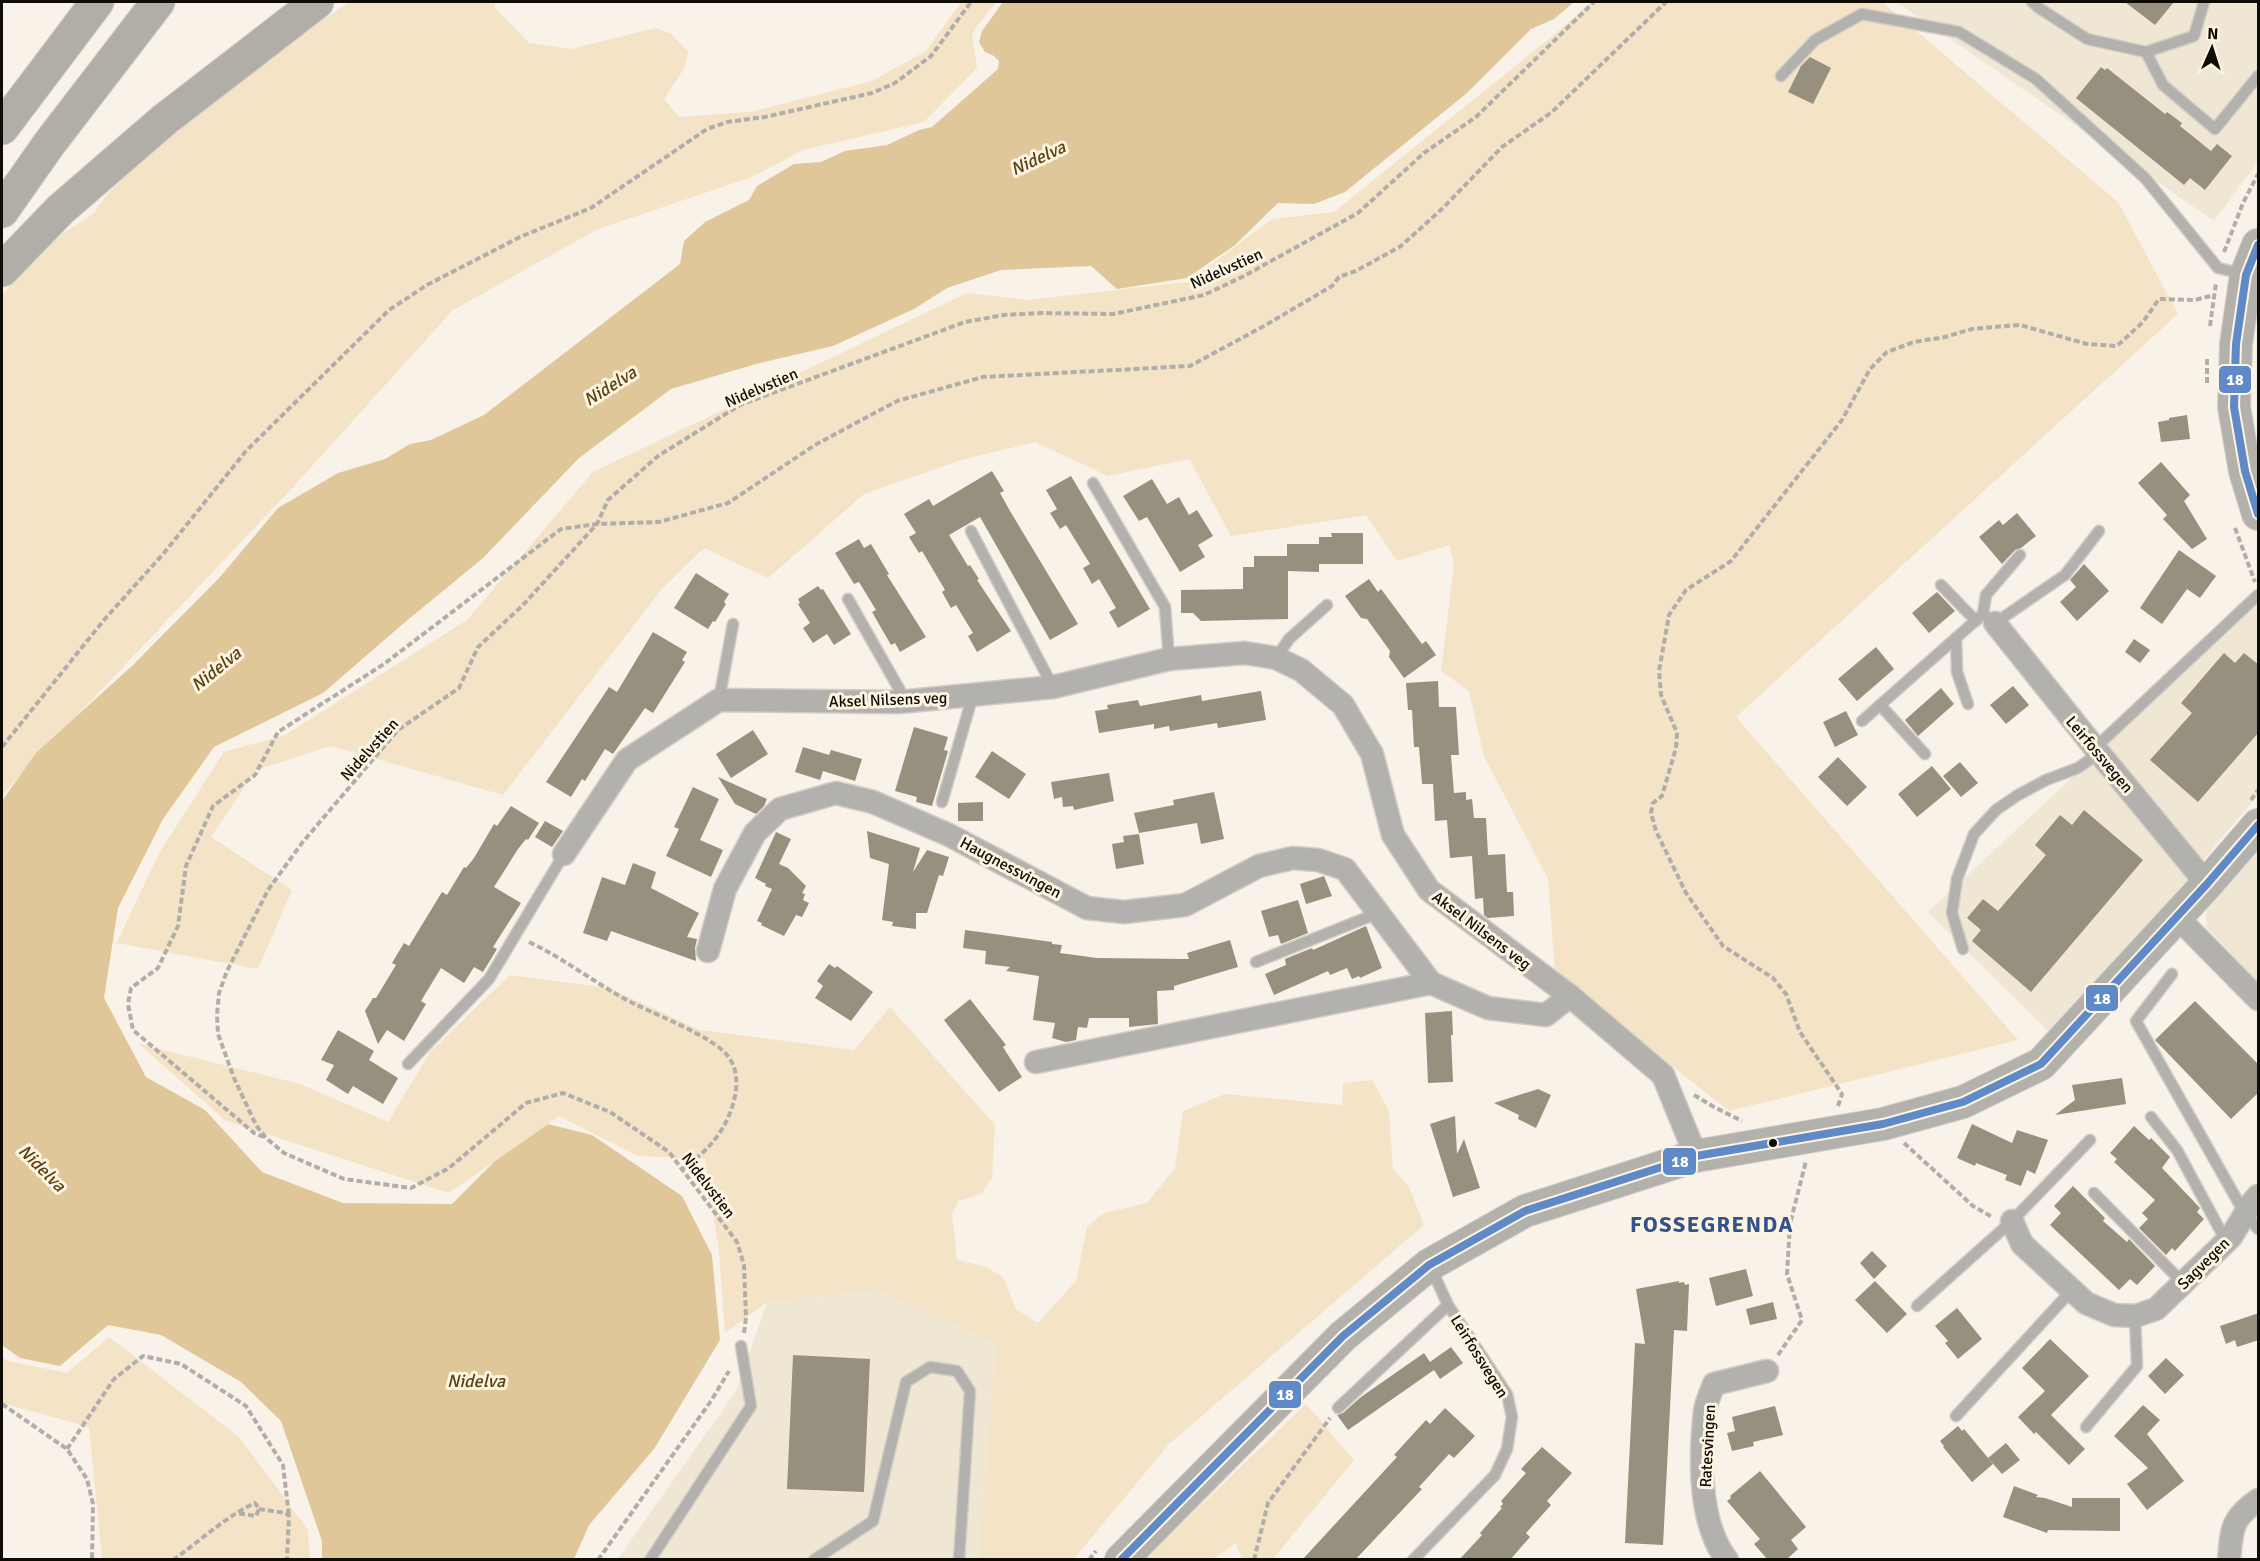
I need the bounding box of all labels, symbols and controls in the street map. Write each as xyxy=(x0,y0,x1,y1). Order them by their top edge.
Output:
north arrow xyxy=(2182,18,2242,78)
text: N xyxy=(2207,24,2219,44)
water label: Nidelva xyxy=(1007,135,1070,180)
street label: Nidelvstien xyxy=(1187,244,1266,294)
water label: Nidelva xyxy=(580,361,641,411)
street label: Nidelvstien xyxy=(722,364,801,412)
line badge: 18 xyxy=(2218,365,2252,394)
text: 18 xyxy=(2226,370,2244,390)
water label: Nidelva xyxy=(187,642,246,696)
street label: Aksel Nilsens veg xyxy=(828,688,948,712)
street label: Leirfossvegen xyxy=(2061,712,2137,797)
street label: Nidelvstien xyxy=(336,714,403,785)
street label: Haugnessvingen xyxy=(956,833,1065,903)
street label: Aksel Nilsens veg xyxy=(1428,887,1535,975)
line badge: 18 xyxy=(2085,984,2119,1012)
text: 18 xyxy=(2093,989,2111,1009)
unlabelled marker xyxy=(1767,1137,1779,1149)
water label: Nidelva xyxy=(14,1140,71,1197)
line badge: 18 xyxy=(1662,1147,1697,1176)
street label: Nidelvstien xyxy=(677,1149,739,1222)
text: 18 xyxy=(1671,1152,1689,1172)
district label: FOSSEGRENDA xyxy=(1630,1211,1794,1238)
street label: Sagvegen xyxy=(2173,1233,2234,1294)
street label: Leirfossvegen xyxy=(1446,1311,1513,1402)
water label: Nidelva xyxy=(447,1370,506,1392)
line badge: 18 xyxy=(1268,1380,1302,1409)
text: 18 xyxy=(1276,1385,1294,1405)
street label: Ratesvingen xyxy=(1696,1404,1720,1488)

